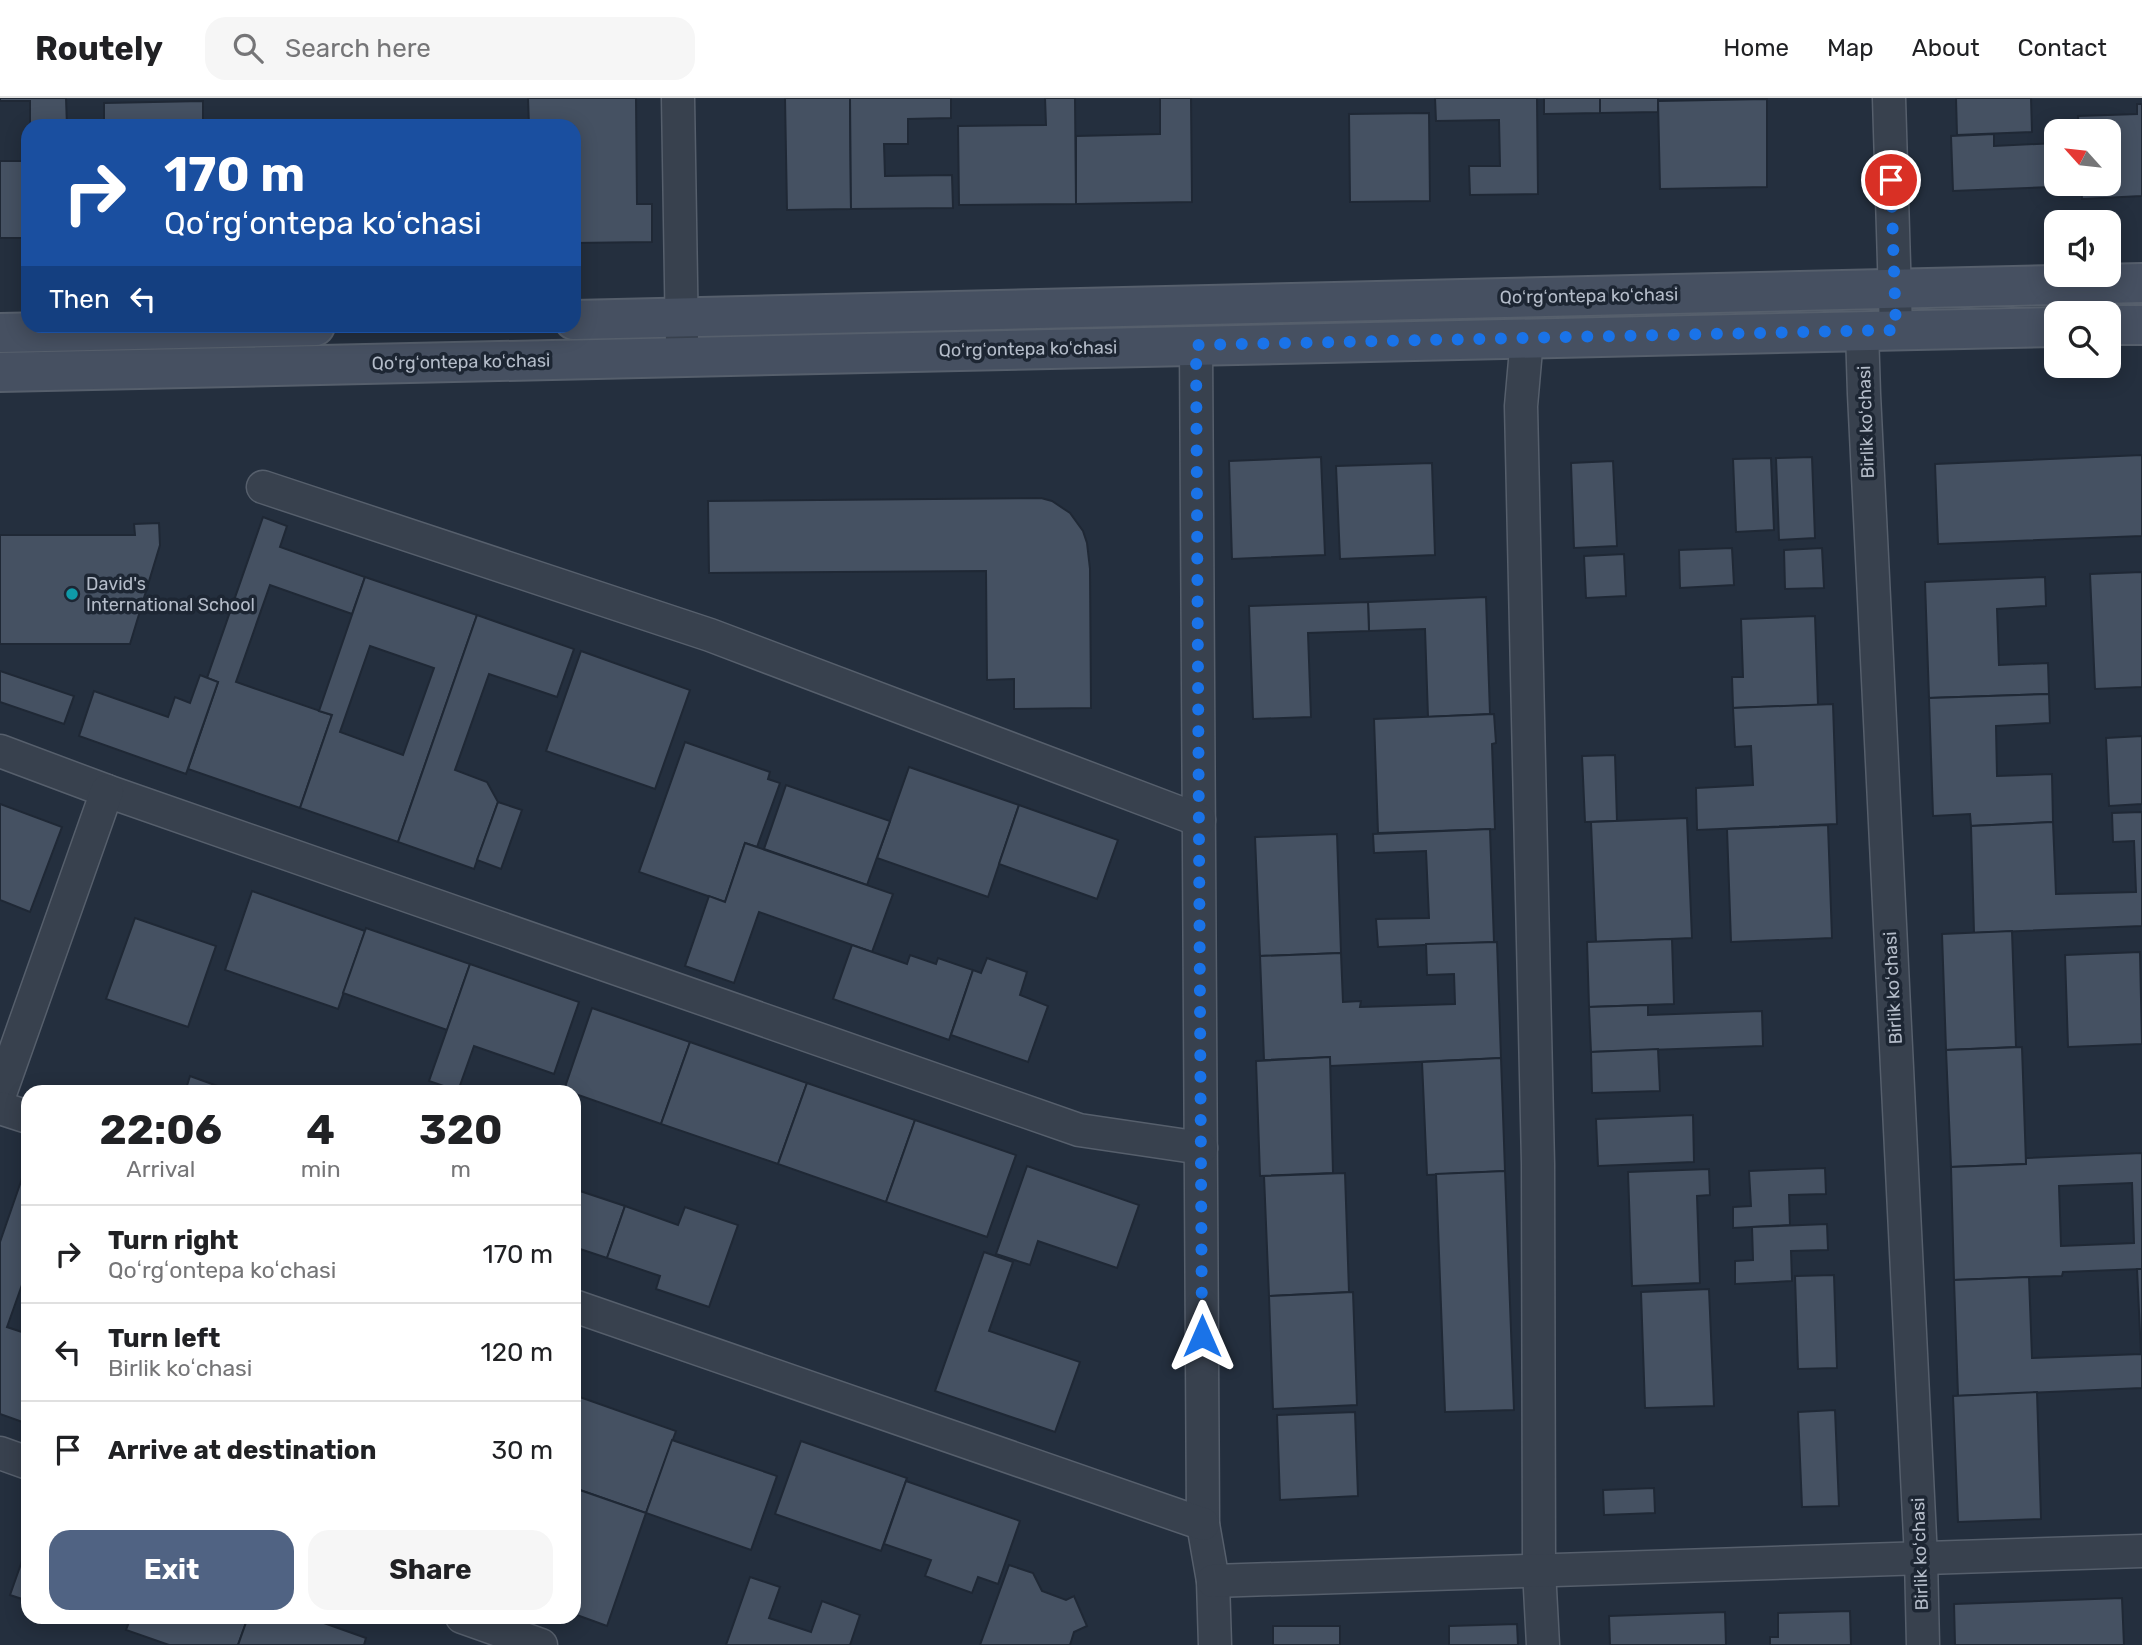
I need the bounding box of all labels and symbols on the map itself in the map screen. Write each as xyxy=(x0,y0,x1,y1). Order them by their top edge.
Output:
north arrow xyxy=(2044,119,2121,196)
pin xyxy=(1861,150,1921,210)
street label: Qoʻrgʻontepa koʻchasi xyxy=(1499,283,1679,309)
street label: Qoʻrgʻontepa koʻchasi xyxy=(938,336,1118,362)
street label: Qoʻrgʻontepa koʻchasi xyxy=(371,349,551,375)
street label: Birlik koʻchasi xyxy=(1853,365,1879,479)
place label: David's International School xyxy=(86,573,255,616)
marker: David's International School xyxy=(64,586,80,602)
street label: Birlik koʻchasi xyxy=(1879,931,1907,1045)
position arrow xyxy=(1165,1299,1239,1373)
street label: Birlik koʻchasi xyxy=(1907,1497,1933,1611)

